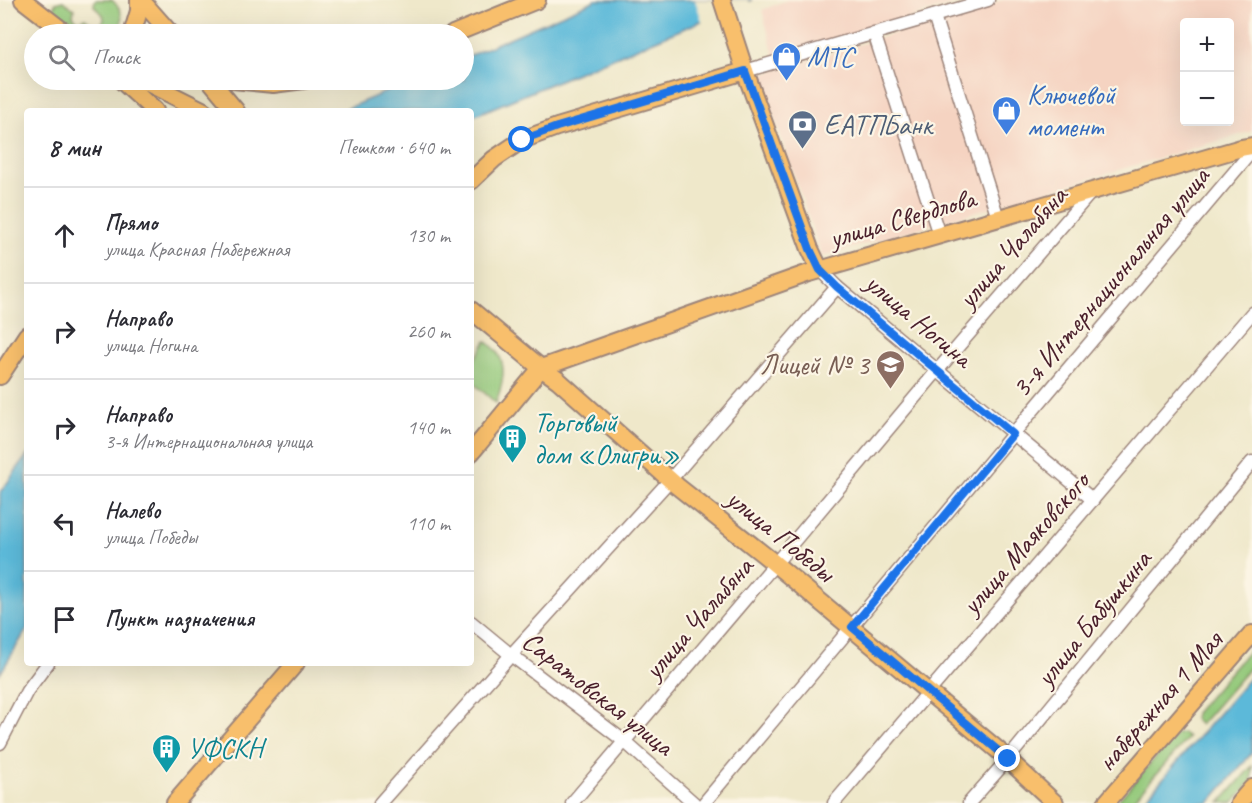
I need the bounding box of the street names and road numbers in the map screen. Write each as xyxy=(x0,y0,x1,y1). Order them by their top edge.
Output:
street label: 3-я Интернациональная улица xyxy=(1003,158,1218,404)
street label: улица Чалабяна xyxy=(948,177,1076,317)
street label: улица Свердлова xyxy=(823,180,981,256)
street label: улица Ногина xyxy=(857,264,982,376)
street label: улица Маяковского xyxy=(952,462,1099,623)
street label: улица Победы xyxy=(718,479,844,591)
street label: улица Бабушкина xyxy=(1026,541,1160,695)
street label: улица Чалабяна xyxy=(634,548,762,688)
street label: набережная 1 Мая xyxy=(1089,622,1231,778)
street label: Саратовская улица xyxy=(515,623,682,764)

